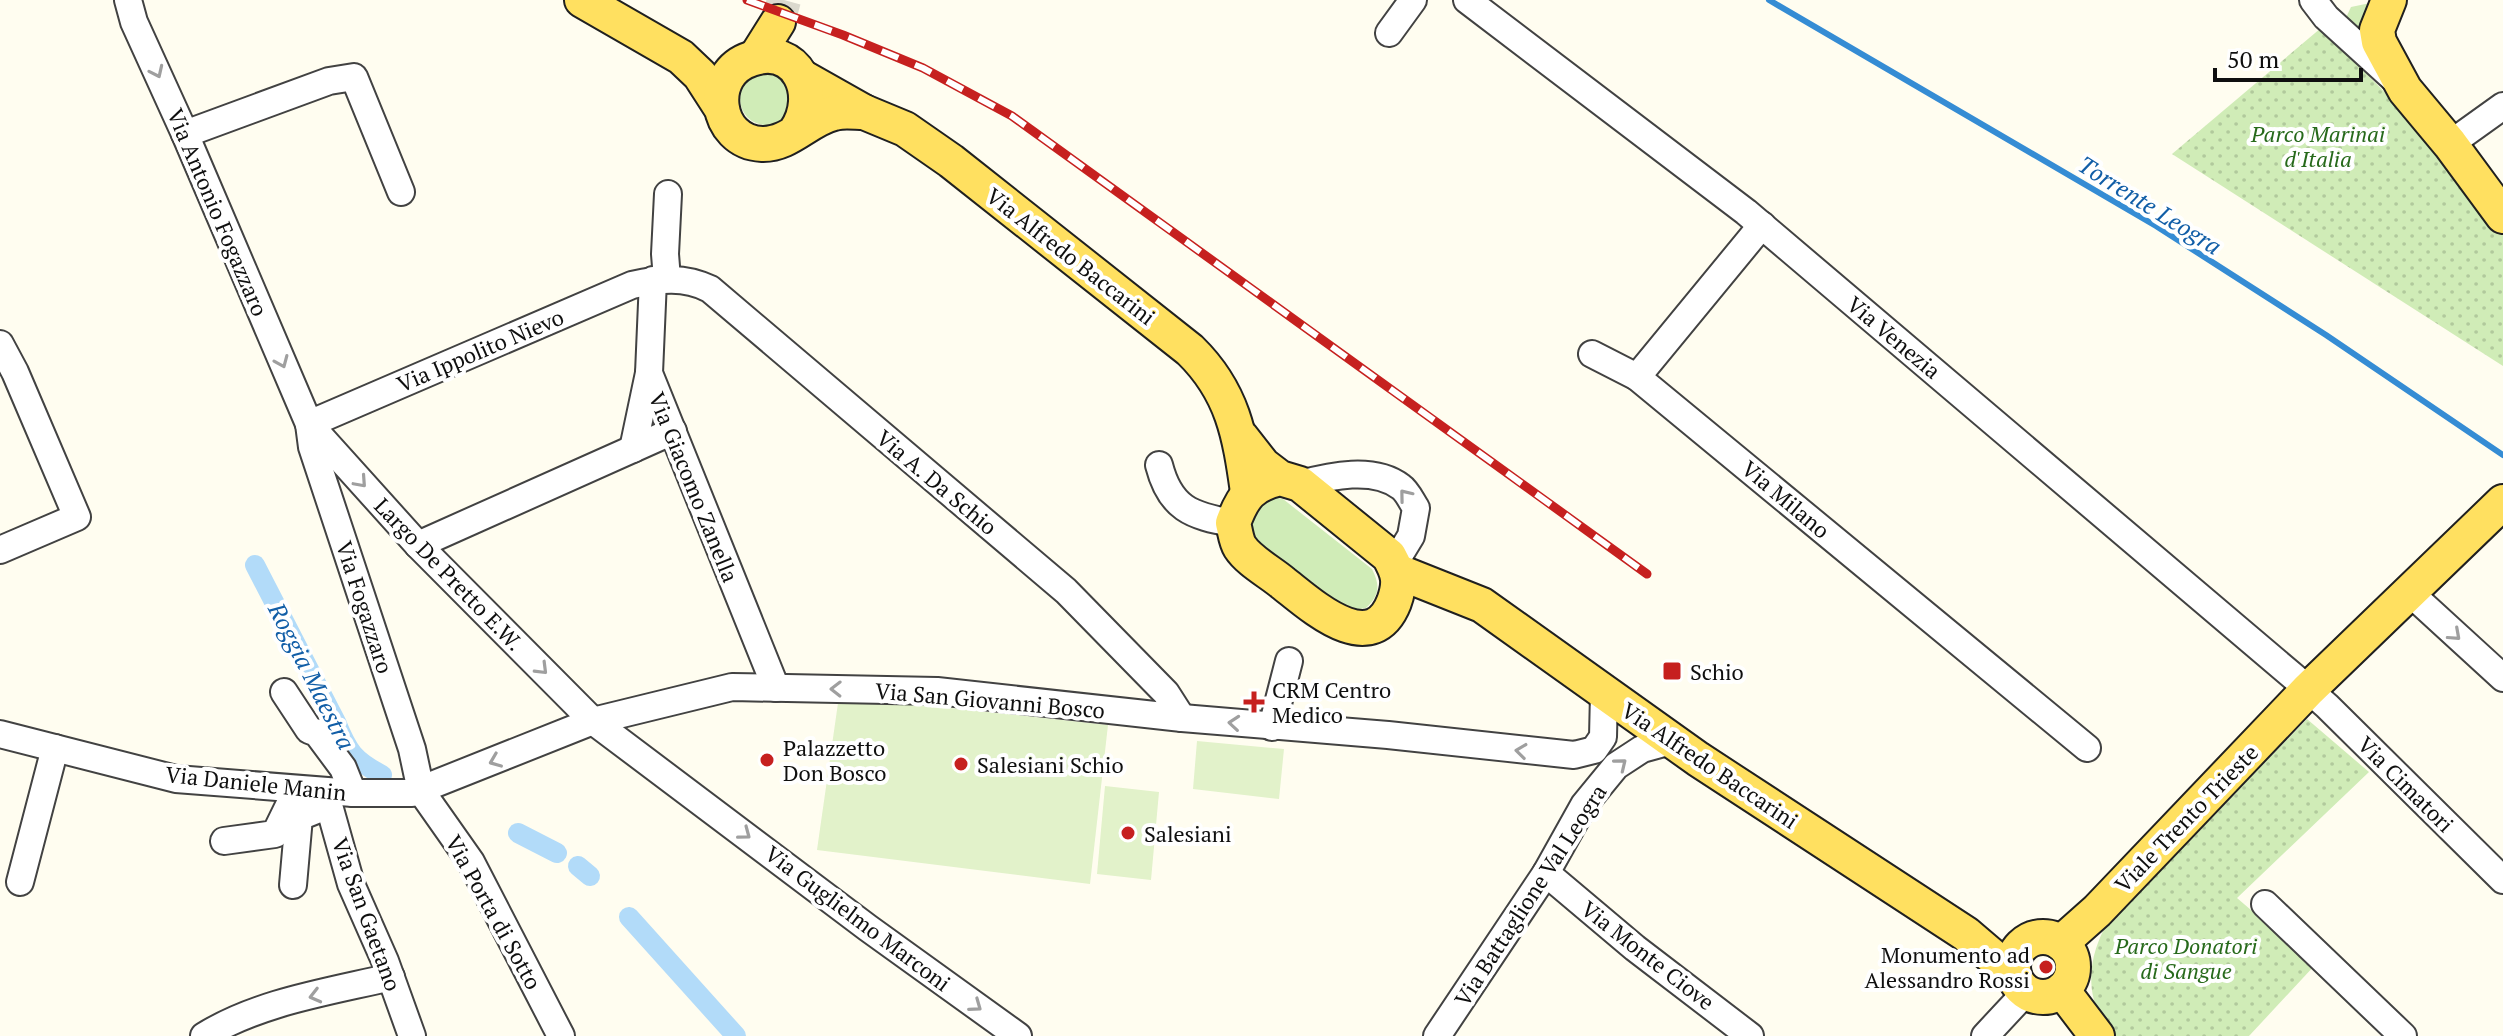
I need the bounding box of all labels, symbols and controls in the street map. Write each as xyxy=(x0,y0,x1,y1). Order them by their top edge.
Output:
scale bar xyxy=(2215,32,2361,82)
text: 50 m xyxy=(2227,43,2279,75)
one-way arrow xyxy=(147,64,163,79)
street label: Via Antonio Fogazzaro xyxy=(161,104,275,320)
park label: Parco Marinai d'Italia xyxy=(2250,119,2385,173)
water label: Torrente Leogra xyxy=(2072,148,2228,262)
street label: Via Alfredo Baccarini xyxy=(981,181,1161,331)
street label: Via Venezia xyxy=(1841,289,1947,385)
street label: Via Ippolito Nievo xyxy=(392,302,568,398)
one-way arrow xyxy=(273,354,289,368)
street label: Via Giacomo Zanella xyxy=(643,388,745,586)
street label: Via A. Da Schio xyxy=(871,423,1003,541)
street label: Via Milano xyxy=(1736,454,1836,544)
one-way arrow xyxy=(352,472,366,487)
one-way arrow xyxy=(1401,490,1415,505)
street label: Largo De Pretto E.W. xyxy=(368,491,530,657)
street label: Via Fogazzaro xyxy=(330,537,400,677)
water label: Roggia Maestra xyxy=(261,596,363,755)
one-way arrow xyxy=(2446,625,2461,639)
place label: Schio xyxy=(1690,657,1744,686)
one-way arrow xyxy=(532,660,547,674)
marker: Schio xyxy=(1661,660,1683,682)
place label: CRM Centro Medico xyxy=(1272,675,1391,729)
street label: Via San Giovanni Bosco xyxy=(874,676,1106,724)
one-way arrow xyxy=(829,680,842,698)
marker: CRM Centro Medico xyxy=(1243,691,1265,713)
street label: Via Alfredo Baccarini xyxy=(1616,695,1804,835)
one-way arrow xyxy=(1227,715,1240,732)
street label: Via Cimatori xyxy=(2352,730,2460,838)
place label: Palazzetto Don Bosco xyxy=(783,733,886,787)
street label: Viale Trento Trieste xyxy=(2108,738,2264,898)
one-way arrow xyxy=(1514,742,1527,759)
place label: Salesiani Schio xyxy=(977,750,1124,779)
one-way arrow xyxy=(489,751,503,768)
marker: Palazzetto Don Bosco xyxy=(758,751,776,769)
marker: Salesiani Schio xyxy=(952,755,970,773)
street label: Via Daniele Manin xyxy=(164,759,348,807)
one-way arrow xyxy=(1612,759,1626,774)
street label: Via Battaglione Val Leogra xyxy=(1447,779,1613,1011)
place label: Salesiani xyxy=(1144,819,1232,848)
marker: Salesiani xyxy=(1119,824,1137,842)
one-way arrow xyxy=(736,825,751,839)
street label: Via Porta di Sotto xyxy=(440,830,548,994)
street label: Via San Gaetano xyxy=(326,833,408,995)
street label: Via Guglielmo Marconi xyxy=(759,839,957,997)
street label: Via Monte Ciove xyxy=(1575,894,1721,1016)
park label: Parco Donatori di Sangue xyxy=(2114,931,2257,985)
place label: Monumento ad Alessandro Rossi xyxy=(1864,940,2030,994)
marker: Monumento ad Alessandro Rossi xyxy=(2037,958,2055,976)
one-way arrow xyxy=(309,986,322,1003)
one-way arrow xyxy=(968,996,982,1011)

